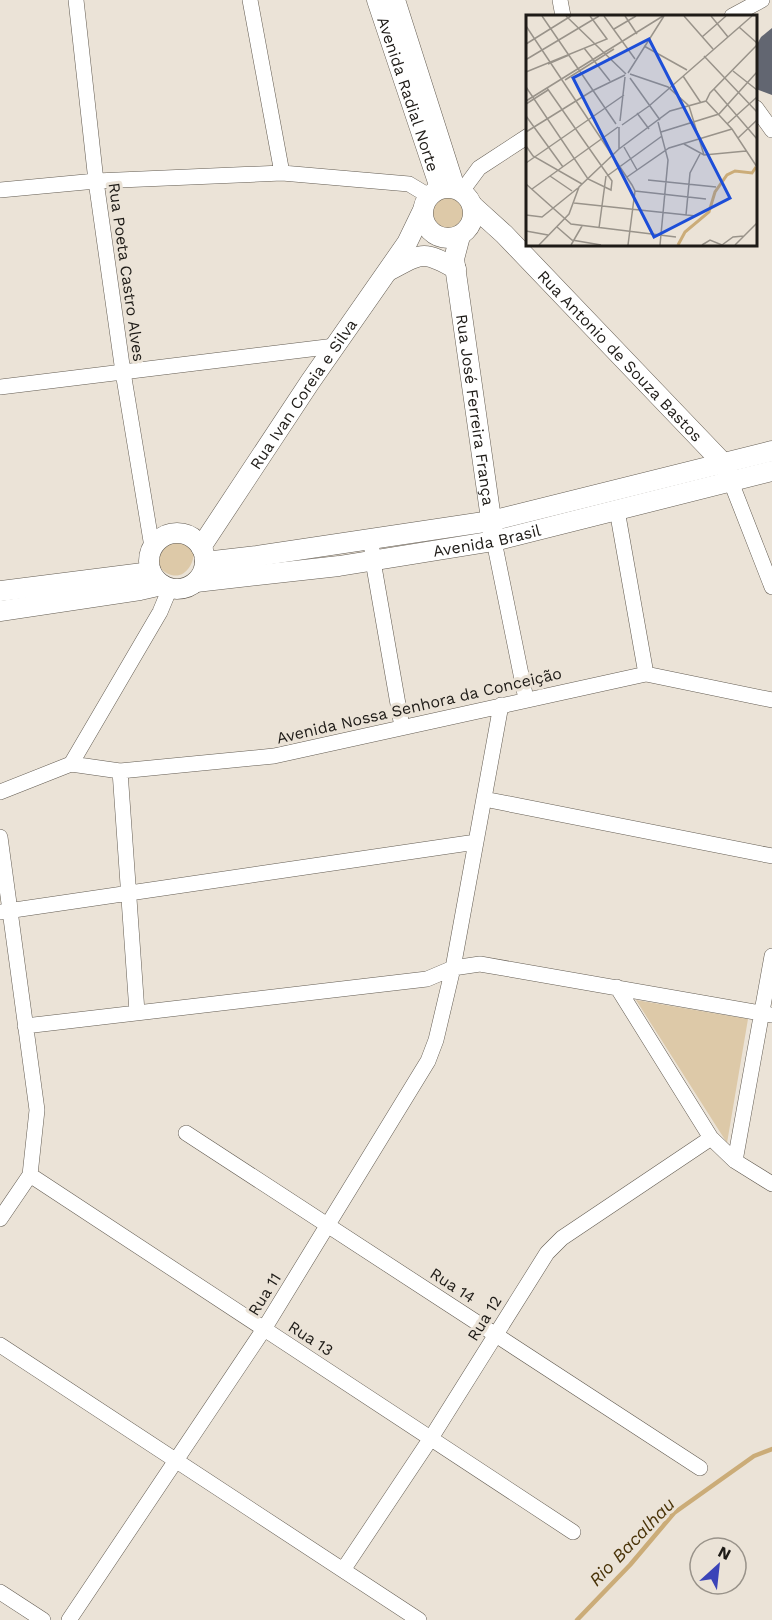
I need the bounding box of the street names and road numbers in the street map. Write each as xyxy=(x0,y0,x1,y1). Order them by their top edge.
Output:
street label: Avenida Radial Norte xyxy=(373,14,443,174)
street label: Rua Poeta Castro Alves xyxy=(105,181,148,363)
street label: Rua Antonio de Souza Bastos xyxy=(534,266,706,445)
street label: Rua José Ferreira França xyxy=(452,313,498,507)
street label: Rua Ivan Coreia e Silva xyxy=(246,315,361,473)
street label: Avenida Brasil xyxy=(432,521,543,561)
street label: Avenida Nossa Senhora da Conceição xyxy=(275,663,564,748)
street label: Rua 14 xyxy=(427,1264,479,1307)
street label: Rua 11 xyxy=(244,1269,285,1319)
street label: Rua 12 xyxy=(463,1292,506,1344)
street label: Rua 13 xyxy=(285,1317,337,1360)

